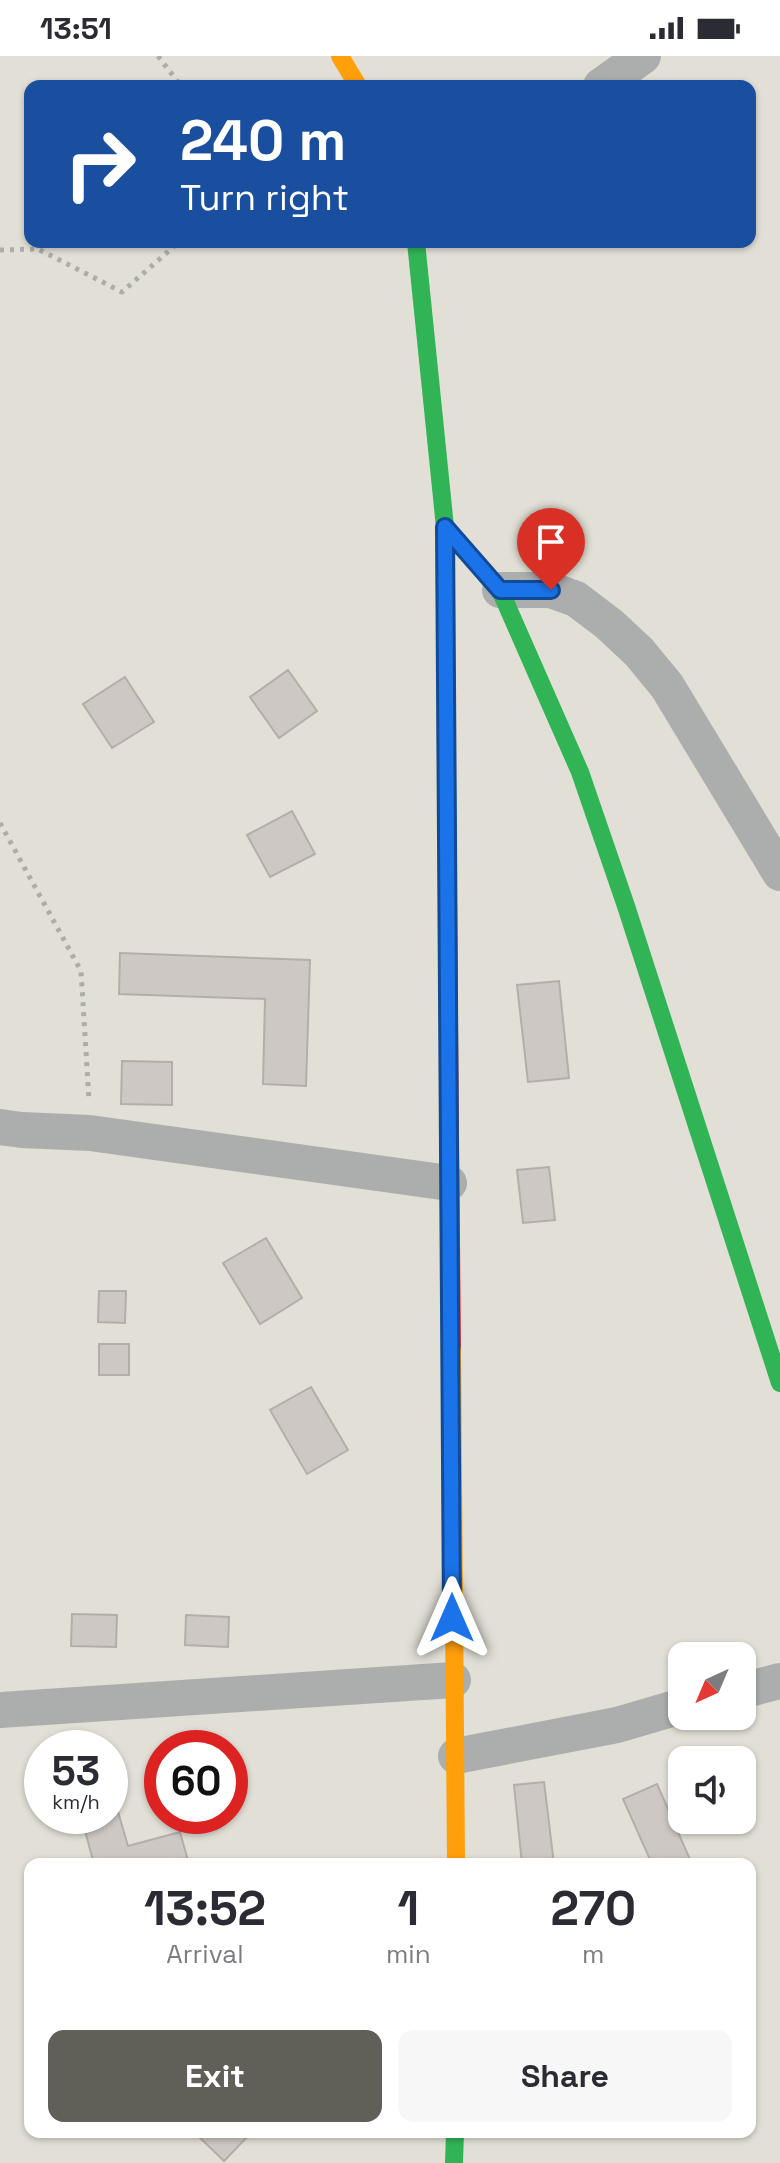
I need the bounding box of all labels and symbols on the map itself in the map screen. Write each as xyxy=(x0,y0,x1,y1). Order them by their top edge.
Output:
pin xyxy=(517,508,585,590)
position arrow xyxy=(410,1576,494,1660)
north arrow xyxy=(668,1642,756,1730)
speed limit sign: 60 xyxy=(144,1730,248,1834)

